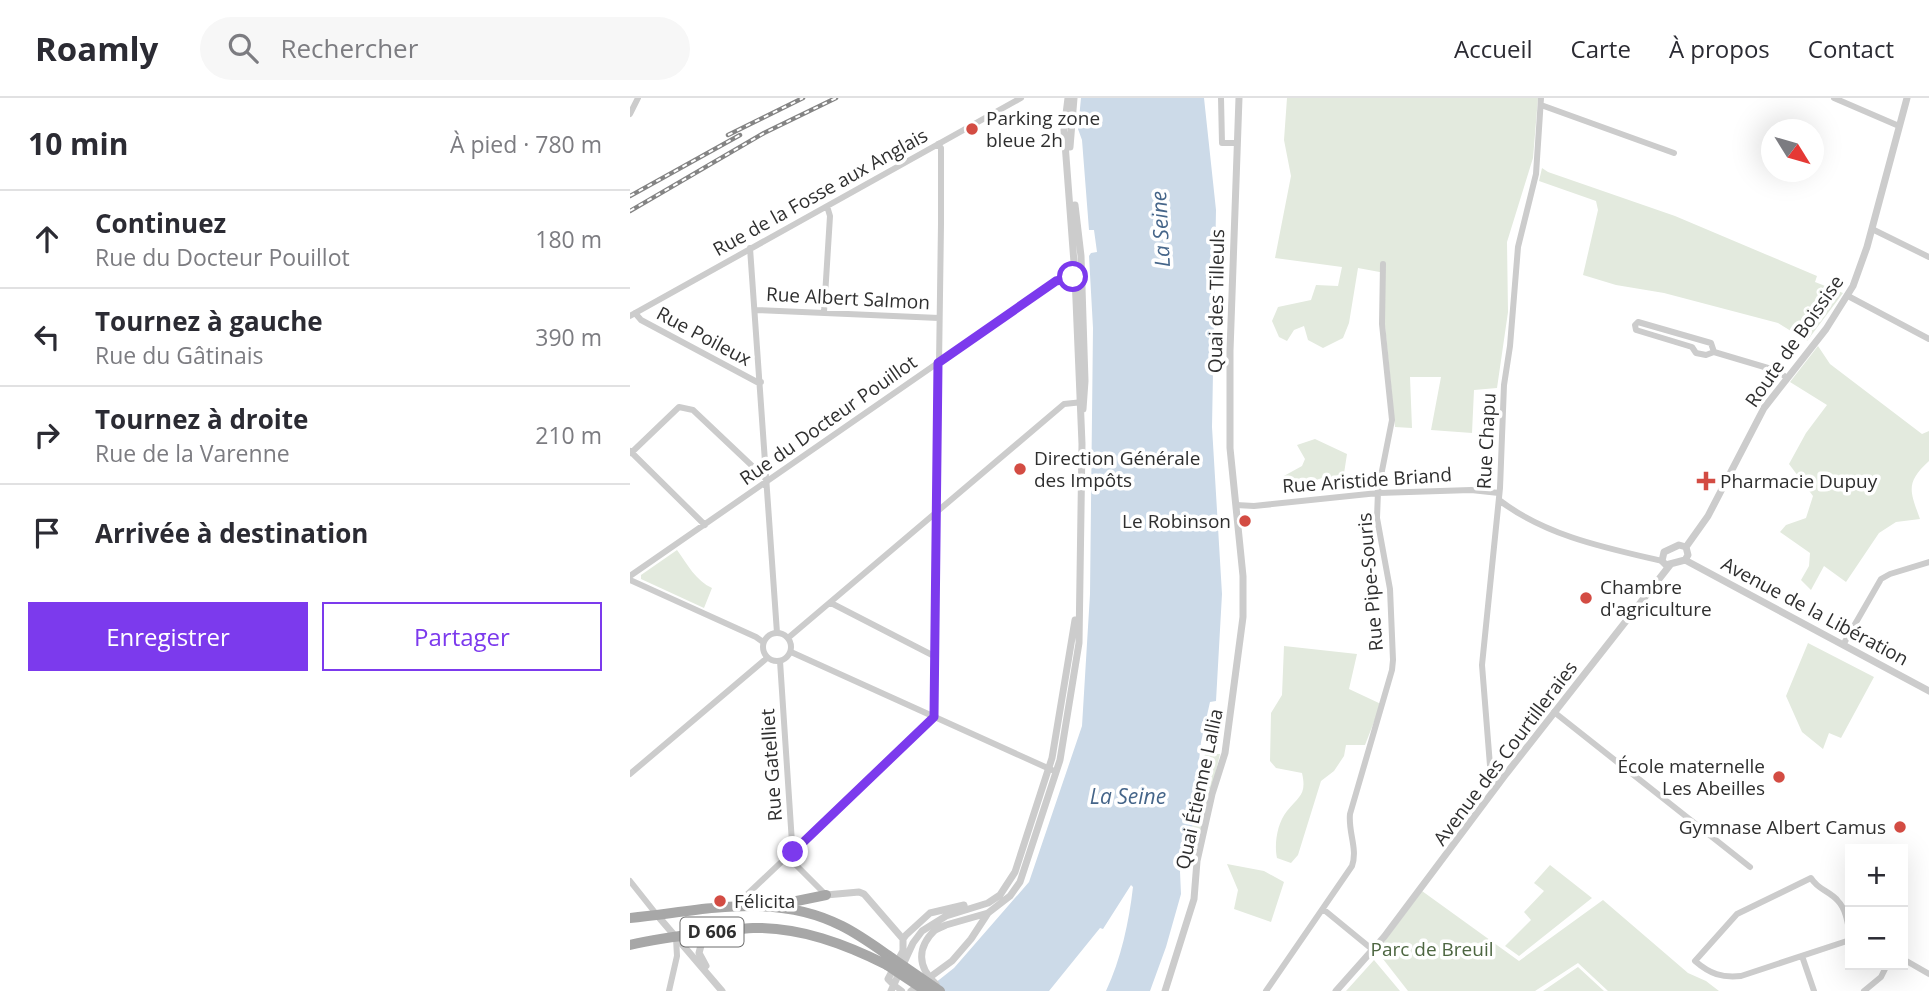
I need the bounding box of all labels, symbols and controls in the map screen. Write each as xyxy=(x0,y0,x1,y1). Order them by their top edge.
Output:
search box xyxy=(200,17,690,80)
text: Roamly xyxy=(35,26,158,71)
icon: search xyxy=(224,29,262,67)
text: Rechercher xyxy=(280,30,418,66)
text: Accueil xyxy=(1454,32,1533,65)
text: Carte xyxy=(1571,32,1631,65)
text: À propos xyxy=(1669,32,1770,65)
text: Contact xyxy=(1808,32,1894,65)
place label: Parking zone bleue 2h xyxy=(986,105,1100,153)
north arrow xyxy=(1761,119,1824,182)
marker: Parking zone bleue 2h xyxy=(964,121,980,137)
street label: Rue de la Fosse aux Anglais xyxy=(708,122,932,262)
text: 10 min xyxy=(28,123,128,164)
text: À pied · 780 m xyxy=(450,128,602,160)
water label: La Seine xyxy=(1144,190,1176,268)
text: Continuez xyxy=(95,205,226,241)
icon: ahead xyxy=(28,220,66,258)
text: 180 m xyxy=(535,223,602,255)
street label: Quai des Tilleuls xyxy=(1202,229,1230,373)
text: Rue du Docteur Pouillot xyxy=(95,241,350,273)
route start xyxy=(1057,261,1088,292)
street label: Route de Boissise xyxy=(1739,270,1849,412)
street label: Rue Albert Salmon xyxy=(765,281,931,315)
street label: Rue Poileux xyxy=(652,300,756,372)
text: Tournez à gauche xyxy=(95,303,323,339)
icon: left xyxy=(28,318,66,356)
text: 390 m xyxy=(535,321,602,353)
text: Rue du Gâtinais xyxy=(95,339,264,371)
street label: Rue du Docteur Pouillot xyxy=(734,349,922,491)
street label: Rue Chapu xyxy=(1470,392,1502,490)
text: Tournez à droite xyxy=(95,401,308,437)
icon: right xyxy=(28,416,66,454)
text: 210 m xyxy=(535,419,602,451)
text: Rue de la Varenne xyxy=(95,437,290,469)
place label: Direction Générale des Impôts xyxy=(1034,445,1200,493)
marker: Direction Générale des Impôts xyxy=(1012,461,1028,477)
street label: Rue Aristide Briand xyxy=(1281,461,1453,499)
place label: Pharmacie Dupuy xyxy=(1720,468,1878,494)
marker: Pharmacie Dupuy xyxy=(1698,473,1714,489)
place label: Le Robinson xyxy=(1122,508,1231,534)
street label: Rue Pipe-Souris xyxy=(1351,512,1389,652)
marker: Le Robinson xyxy=(1237,513,1253,529)
icon: arrive xyxy=(28,514,66,552)
text: Arrivée à destination xyxy=(95,515,368,551)
street label: Avenue de la Libération xyxy=(1717,551,1913,671)
place label: Chambre d'agriculture xyxy=(1600,574,1712,622)
marker: Chambre d'agriculture xyxy=(1578,590,1594,606)
button: Enregistrer xyxy=(28,602,308,671)
button: Partager xyxy=(322,602,602,671)
street label: Avenue des Courtilleraies xyxy=(1427,655,1583,851)
street label: Quai Étienne Lallia xyxy=(1169,706,1229,872)
street label: Rue Gatelliet xyxy=(754,708,788,822)
place label: École maternelle Les Abeilles xyxy=(1618,753,1765,801)
marker: École maternelle Les Abeilles xyxy=(1771,769,1787,785)
water label: La Seine xyxy=(1090,782,1166,810)
place label: Gymnase Albert Camus xyxy=(1679,814,1886,840)
marker: Gymnase Albert Camus xyxy=(1892,819,1908,835)
route end xyxy=(777,836,808,867)
map controls xyxy=(1845,844,1908,970)
button: + xyxy=(1845,844,1908,907)
place label: Félicita xyxy=(734,888,795,914)
marker: Félicita xyxy=(712,893,728,909)
button: − xyxy=(1845,907,1908,970)
road number: D 606 xyxy=(680,918,744,946)
park label: Parc de Breuil xyxy=(1371,936,1493,962)

